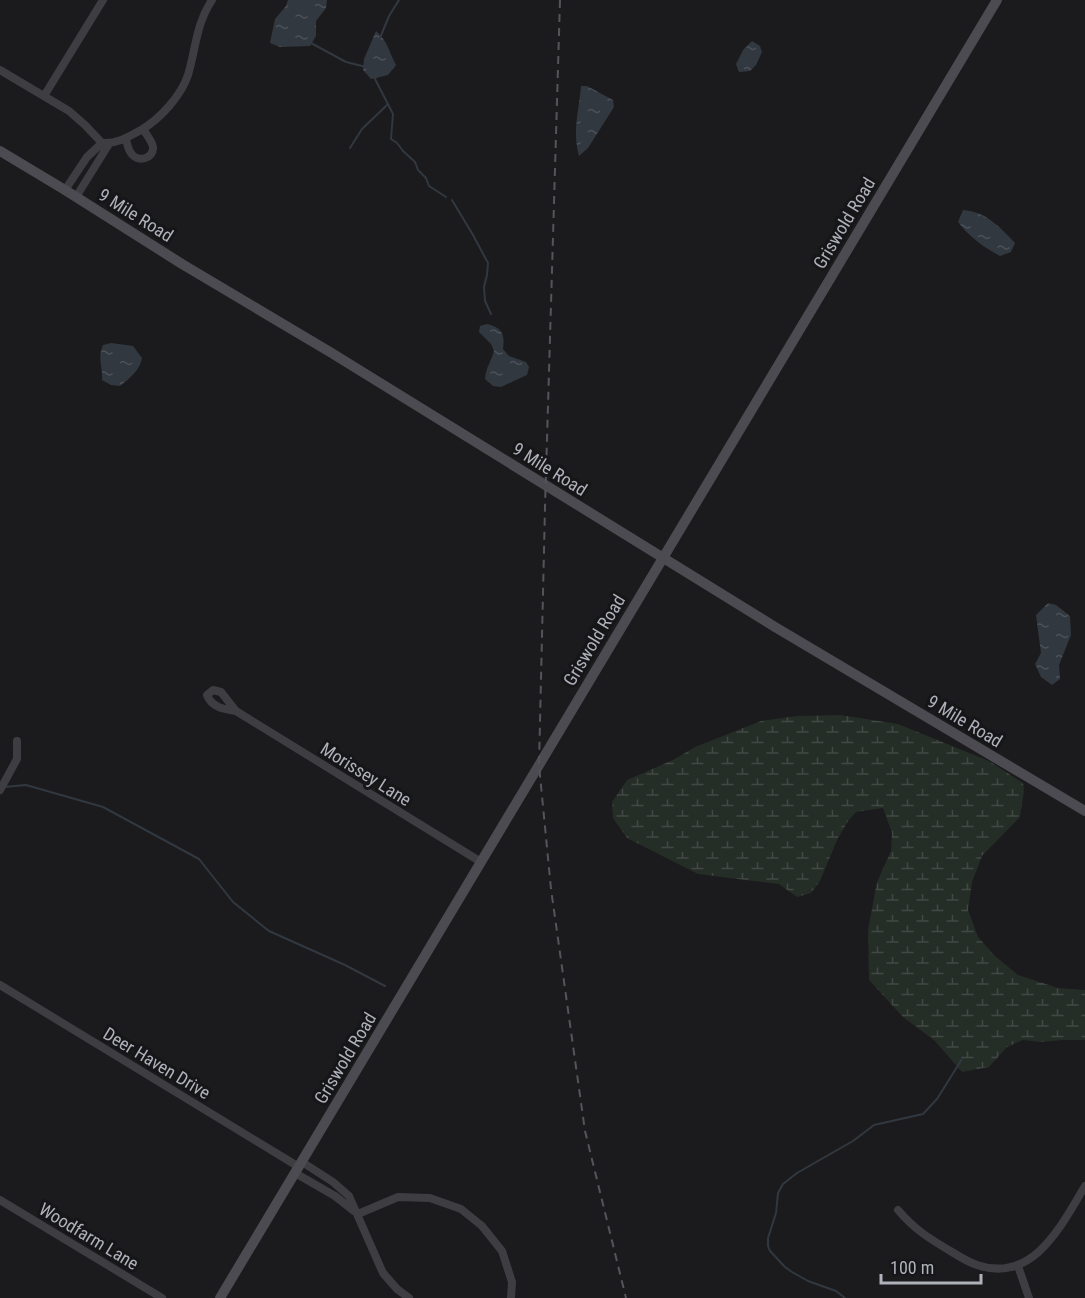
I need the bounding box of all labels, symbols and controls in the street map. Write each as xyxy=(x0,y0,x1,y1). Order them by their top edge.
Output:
street label: Griswold Road xyxy=(809,174,879,272)
street label: 9 Mile Road xyxy=(95,184,177,246)
street label: 9 Mile Road xyxy=(509,438,591,500)
street label: Griswold Road xyxy=(559,591,629,689)
street label: 9 Mile Road xyxy=(924,690,1006,752)
street label: Morissey Lane xyxy=(317,738,415,810)
street label: Griswold Road xyxy=(310,1009,380,1107)
street label: Deer Haven Drive xyxy=(100,1023,214,1103)
street label: Woodfarm Lane xyxy=(35,1198,143,1274)
scale bar xyxy=(881,1247,982,1285)
text: 100 m xyxy=(890,1257,934,1278)

